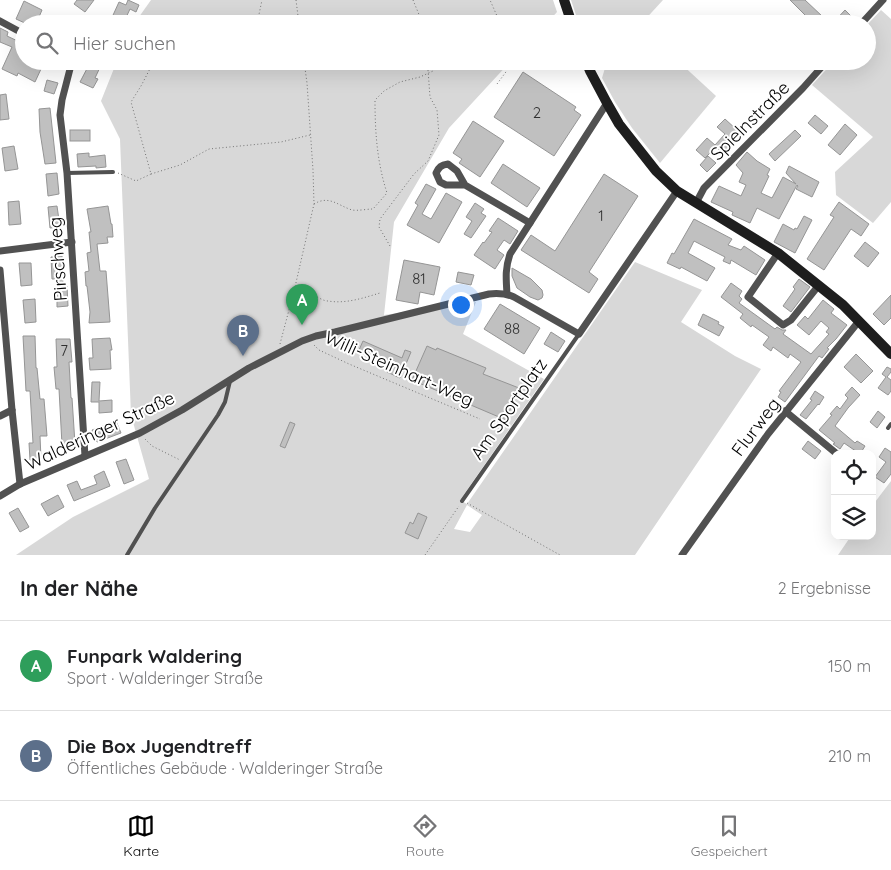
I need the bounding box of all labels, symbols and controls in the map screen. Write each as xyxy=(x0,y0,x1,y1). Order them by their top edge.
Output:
search box xyxy=(15,15,876,70)
icon: search xyxy=(33,29,61,57)
text: Hier suchen xyxy=(73,31,176,55)
street label: Spielnstraße xyxy=(705,76,794,165)
house number: 2 xyxy=(533,103,541,122)
house number: 1 xyxy=(598,206,604,225)
street label: Pirschweg xyxy=(43,216,72,302)
house number: 81 xyxy=(412,269,426,288)
pin: A xyxy=(286,284,318,325)
your location xyxy=(448,292,474,318)
pin: B xyxy=(227,315,259,356)
house number: 88 xyxy=(504,319,520,338)
street label: Willi-Steinhart-Weg xyxy=(321,325,477,412)
house number: 7 xyxy=(60,341,68,360)
street label: Am Sportplatz xyxy=(465,354,552,464)
street label: Walderinger Straße xyxy=(21,386,178,475)
street label: Flurweg xyxy=(726,393,785,460)
map controls xyxy=(831,450,876,540)
button: locate xyxy=(831,450,876,495)
button: layers xyxy=(831,495,876,540)
text: In der Nähe xyxy=(20,575,138,601)
text: 2 Ergebnisse xyxy=(778,578,871,598)
text: Funpark Waldering xyxy=(67,644,242,668)
text: A xyxy=(31,656,41,676)
text: 150 m xyxy=(828,656,871,676)
text: Sport · Walderinger Straße xyxy=(67,668,263,688)
text: Die Box Jugendtreff xyxy=(67,734,252,758)
text: B xyxy=(31,746,41,766)
text: 210 m xyxy=(828,746,871,766)
text: Öffentliches Gebäude · Walderinger Straße xyxy=(67,758,383,778)
tab: Karte xyxy=(123,812,159,860)
tab: Route xyxy=(406,812,444,860)
tab: Gespeichert xyxy=(691,812,768,860)

